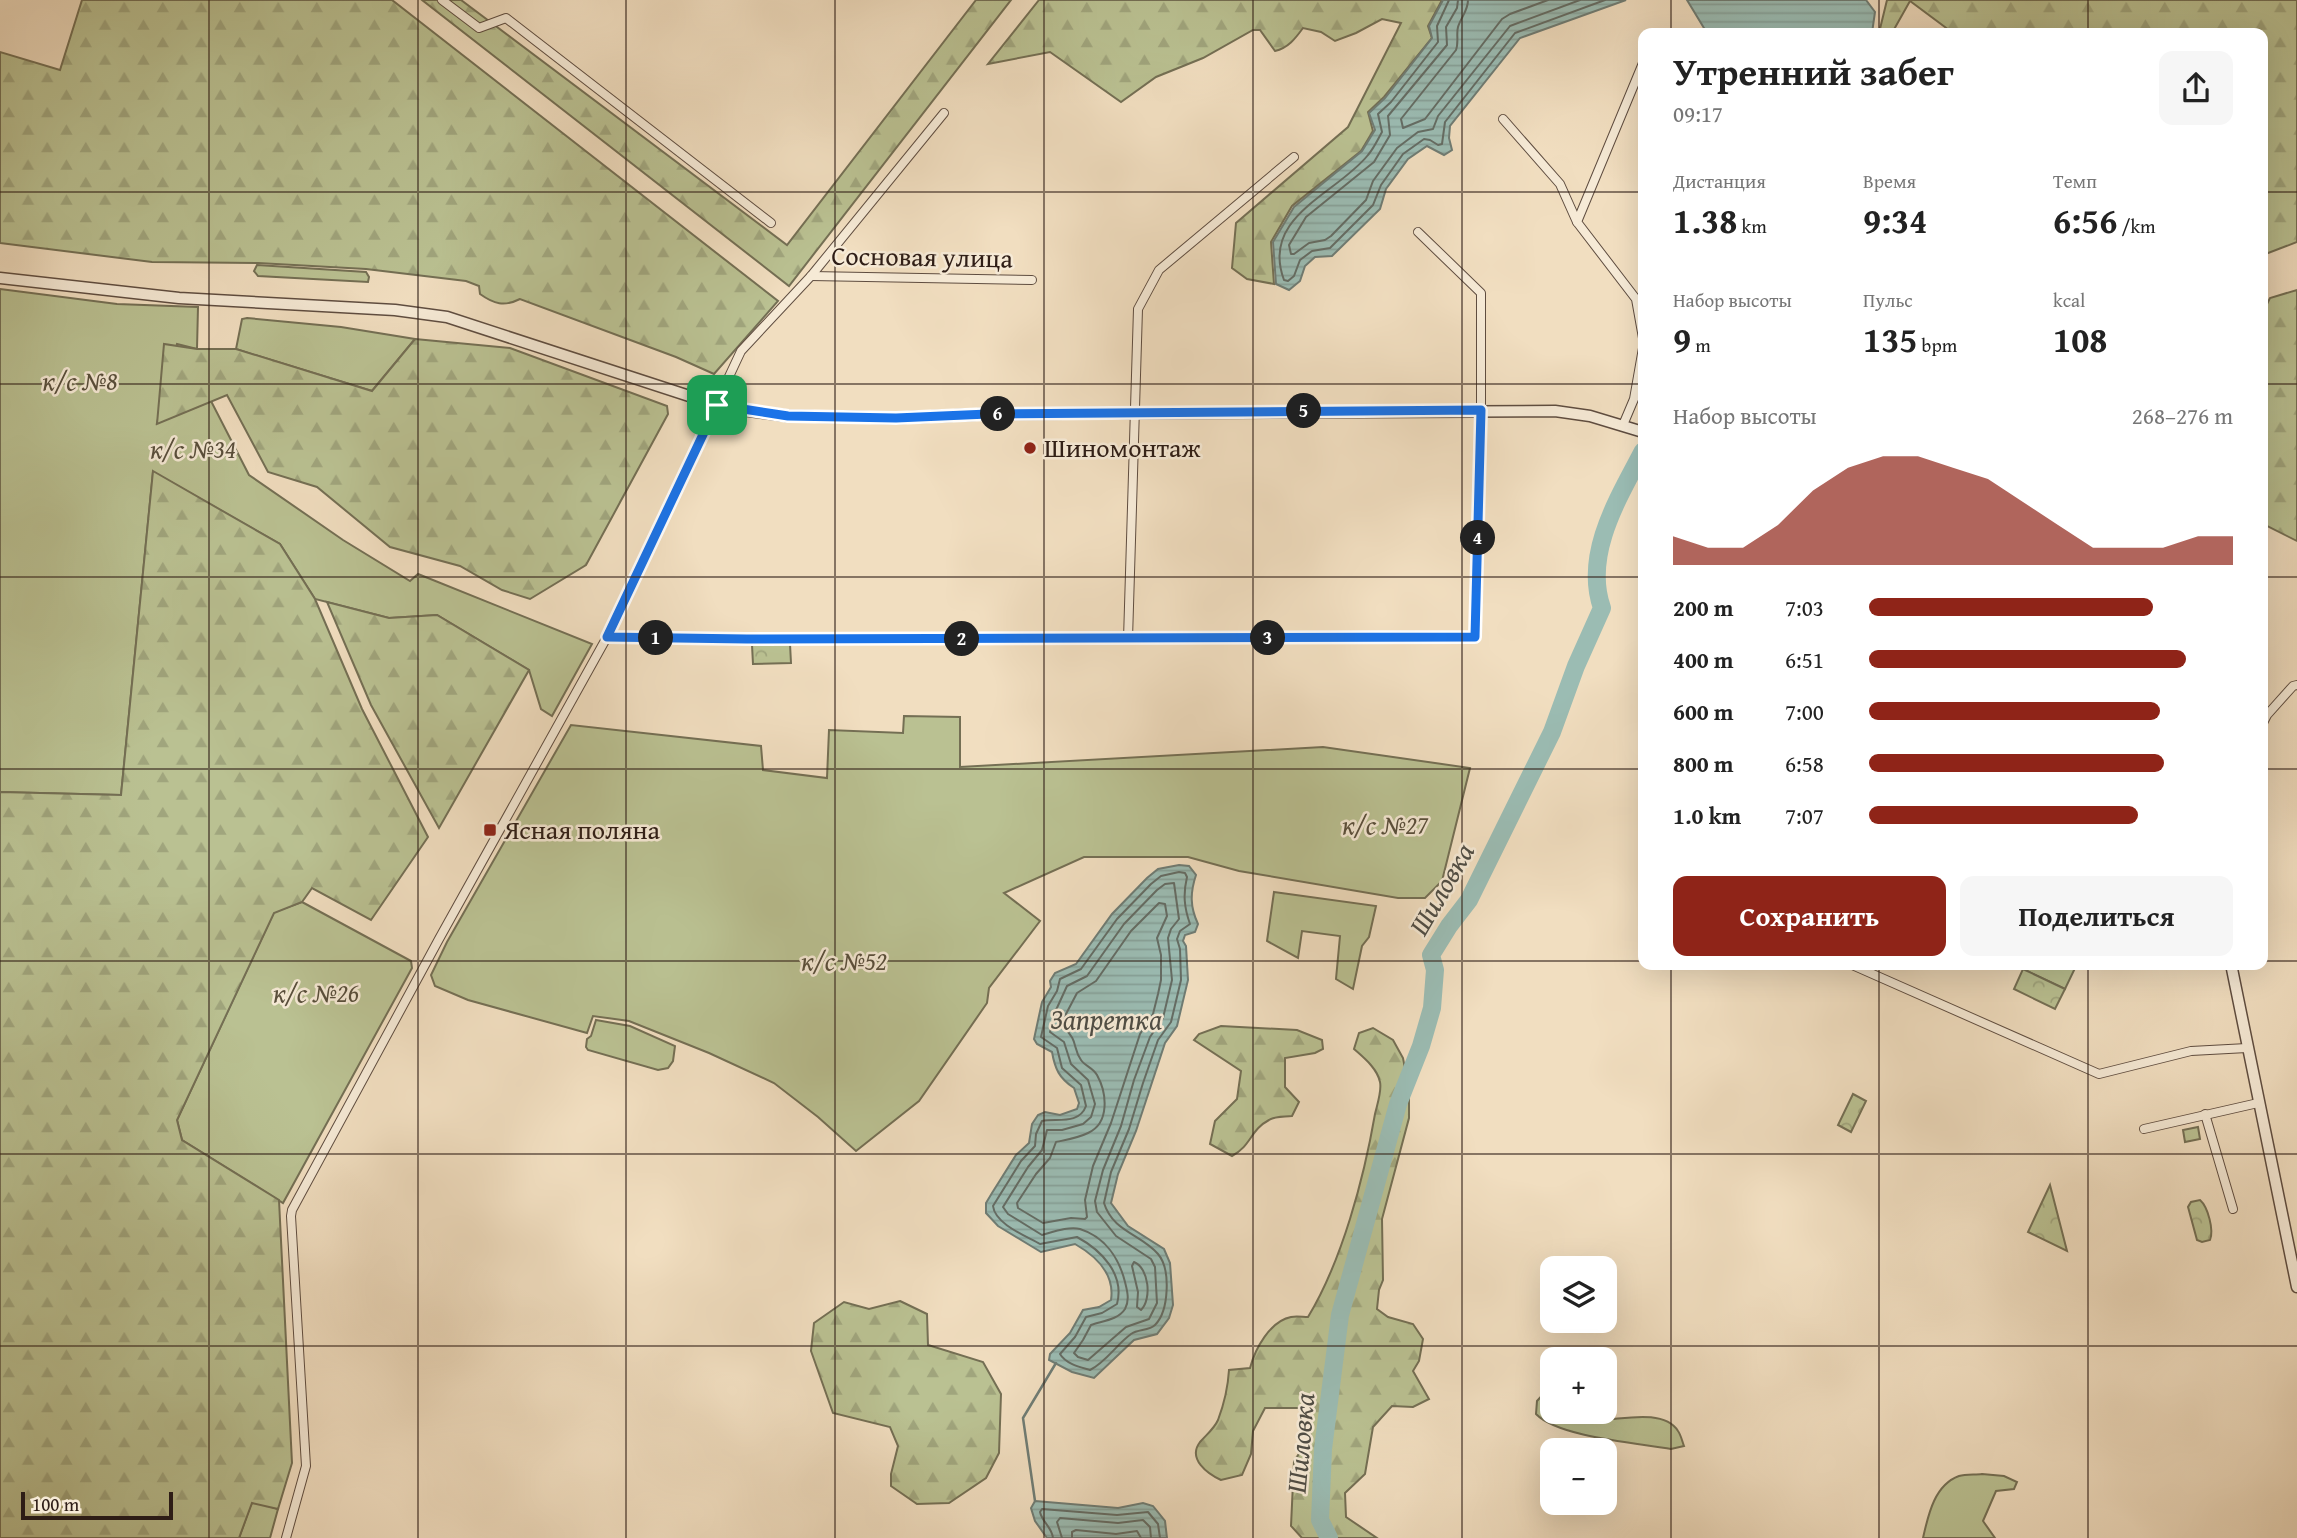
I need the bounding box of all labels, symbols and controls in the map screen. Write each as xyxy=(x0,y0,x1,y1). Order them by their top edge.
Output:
text: Утренний забег xyxy=(1673,43,1954,99)
button: share xyxy=(2159,51,2233,125)
text: 09:17 xyxy=(1673,97,1723,130)
text: Дистанция xyxy=(1673,167,1766,195)
text: Время xyxy=(1863,167,1916,195)
text: Темп xyxy=(2053,167,2097,195)
text: 1.38 xyxy=(1673,195,1737,246)
text: 9:34 xyxy=(1863,195,1927,246)
text: 6:56 xyxy=(2053,195,2117,246)
text: km xyxy=(1737,212,1767,240)
text: /km xyxy=(2117,212,2156,240)
street label: Сосновая улица xyxy=(831,235,1014,278)
text: Набор высоты xyxy=(1673,286,1792,314)
text: Пульс xyxy=(1863,286,1913,314)
text: kcal xyxy=(2053,286,2085,314)
text: 9 xyxy=(1673,314,1691,365)
text: 135 xyxy=(1863,314,1917,365)
text: 108 xyxy=(2053,314,2107,365)
text: m xyxy=(1691,331,1711,359)
text: bpm xyxy=(1917,331,1957,359)
park label: к/с №8 xyxy=(43,361,117,400)
pin xyxy=(687,375,747,435)
icon: arrive xyxy=(698,386,736,424)
pin: 5 xyxy=(1286,394,1322,428)
pin: 6 xyxy=(981,396,1016,432)
text: 5 xyxy=(1299,396,1308,424)
text: 6 xyxy=(993,399,1002,427)
text: Набор высоты xyxy=(1673,399,1817,432)
text: 268–276 m xyxy=(2132,399,2233,432)
place label: Шиномонтаж xyxy=(1044,428,1200,467)
park label: к/с №34 xyxy=(150,429,236,468)
marker: Шиномонтаж xyxy=(1022,440,1038,456)
pin: 4 xyxy=(1460,520,1496,556)
text: 4 xyxy=(1473,523,1482,551)
text: 200 m xyxy=(1673,591,1734,624)
text: 7:03 xyxy=(1785,591,1824,624)
pin: 1 xyxy=(638,620,674,656)
pin: 3 xyxy=(1250,620,1286,656)
pin: 2 xyxy=(944,622,979,656)
text: 1 xyxy=(651,623,660,651)
text: 3 xyxy=(1263,623,1272,651)
text: 2 xyxy=(957,624,966,652)
text: 400 m xyxy=(1673,643,1734,676)
text: 6:51 xyxy=(1785,643,1824,676)
text: 600 m xyxy=(1673,695,1734,728)
text: 7:00 xyxy=(1785,695,1824,728)
text: 800 m xyxy=(1673,747,1734,780)
text: 6:58 xyxy=(1785,747,1824,780)
text: 1.0 km xyxy=(1673,799,1741,832)
text: 7:07 xyxy=(1785,799,1824,832)
park label: к/с №27 xyxy=(1342,805,1429,844)
place label: Ясная поляна xyxy=(503,810,661,849)
marker: Ясная поляна xyxy=(482,822,498,838)
water label: Шиловка xyxy=(1398,835,1484,943)
button: Сохранить xyxy=(1673,876,1946,956)
button: Поделиться xyxy=(1960,876,2233,956)
park label: к/с №52 xyxy=(801,941,887,980)
park label: к/с №26 xyxy=(273,973,359,1012)
water label: Запретка xyxy=(1050,998,1162,1039)
map controls xyxy=(1540,1256,1617,1515)
button: layers xyxy=(1540,1256,1617,1333)
button: + xyxy=(1540,1347,1617,1424)
water label: Шиловка xyxy=(1275,1391,1324,1495)
button: − xyxy=(1540,1438,1617,1515)
scale bar xyxy=(21,1489,173,1521)
text: 100 m xyxy=(32,1490,79,1518)

